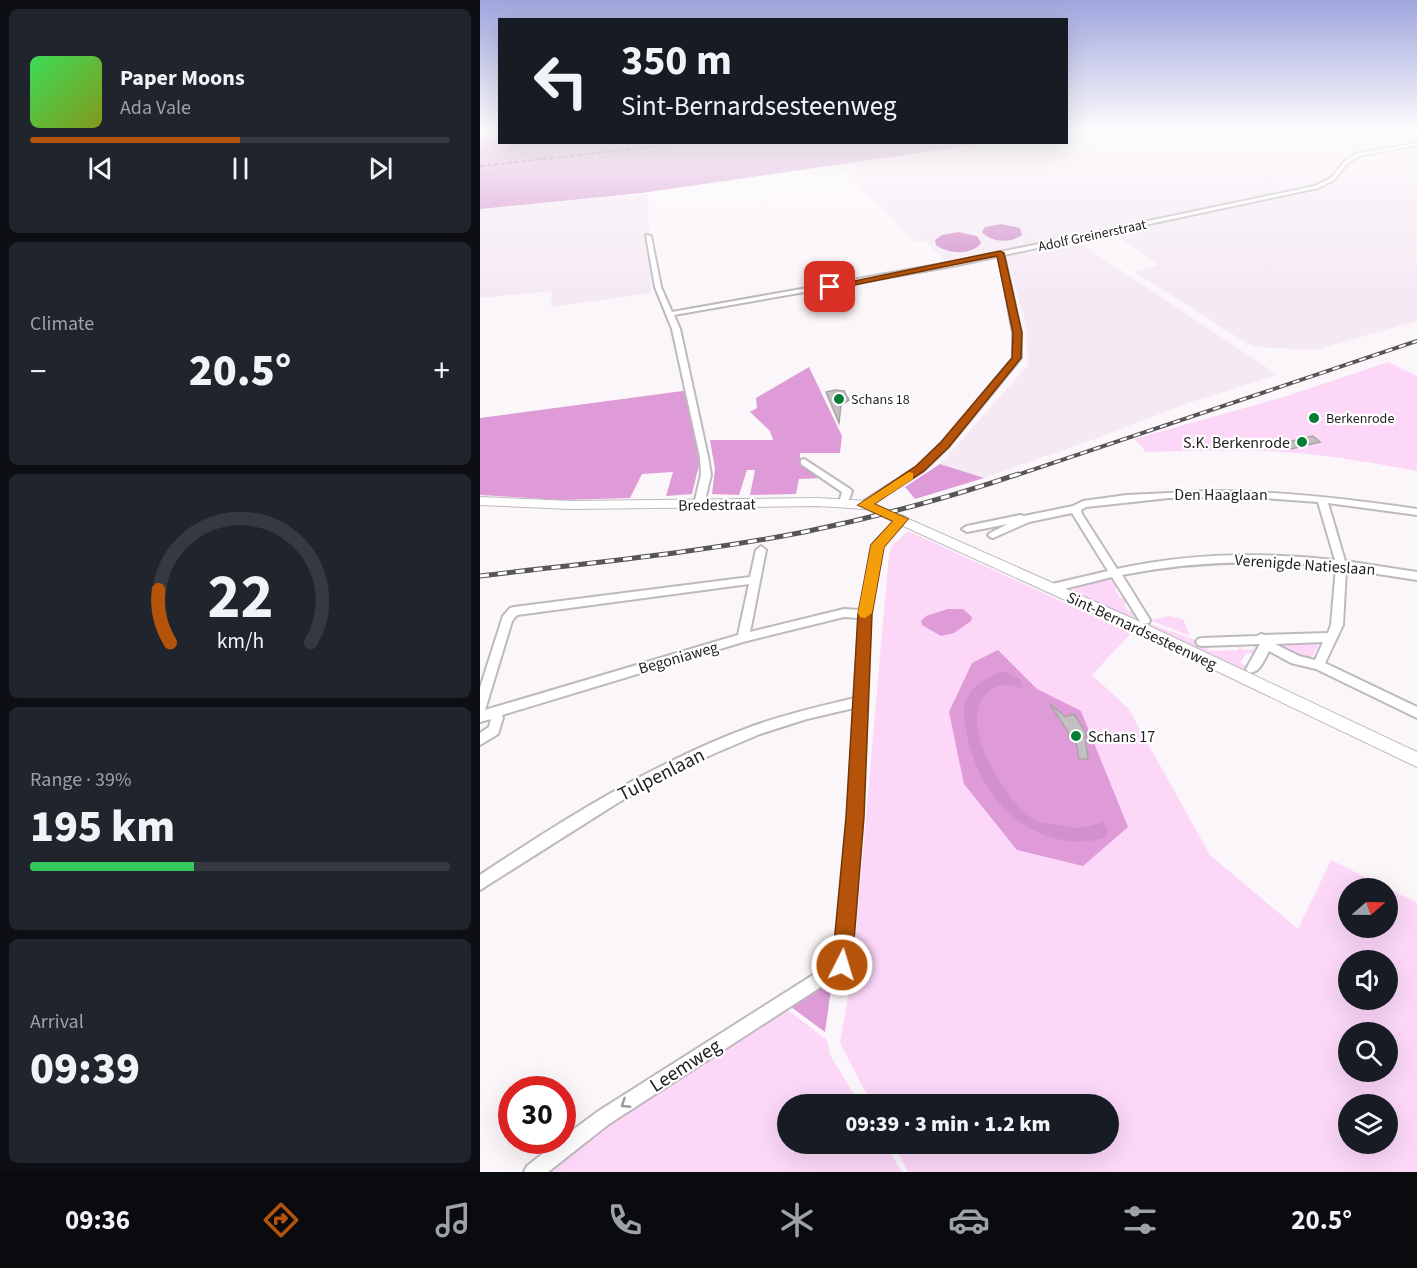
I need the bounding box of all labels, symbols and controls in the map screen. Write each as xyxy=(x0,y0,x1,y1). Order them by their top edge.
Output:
text: 350 m xyxy=(621,31,732,91)
icon: left xyxy=(522,42,600,120)
text: Paper Moons xyxy=(120,62,245,94)
text: Sint-Bernardsesteenweg xyxy=(621,87,897,126)
text: Ada Vale xyxy=(120,94,191,122)
icon: previous xyxy=(84,152,117,185)
icon: pause xyxy=(224,152,257,185)
icon: next xyxy=(364,152,397,185)
street label: Adolf Greinerstraat xyxy=(1036,215,1148,257)
pin xyxy=(804,261,855,312)
icon: arrive xyxy=(813,270,846,303)
text: Climate xyxy=(30,310,94,338)
text: 20.5° xyxy=(189,339,291,403)
text: − xyxy=(30,348,46,395)
text: + xyxy=(434,348,450,395)
place label: Schans 18 xyxy=(851,390,910,410)
marker: Schans 18 xyxy=(832,392,846,406)
place label: Berkenrode xyxy=(1326,409,1394,429)
marker: Berkenrode xyxy=(1307,411,1321,425)
place label: S.K. Berkenrode xyxy=(1183,432,1290,454)
marker: S.K. Berkenrode xyxy=(1295,435,1309,449)
street label: Den Haaglaan xyxy=(1174,484,1268,506)
street label: Bredestraat xyxy=(678,493,757,517)
street label: Verenigde Natieslaan xyxy=(1234,549,1376,581)
text: 22 xyxy=(207,553,273,642)
street label: Sint-Bernardsesteenweg xyxy=(1063,586,1220,675)
text: km/h xyxy=(216,626,264,657)
street label: Begoniaweg xyxy=(636,636,721,680)
place label: Schans 17 xyxy=(1088,726,1155,748)
marker: Schans 17 xyxy=(1069,729,1083,743)
street label: Tulpenlaan xyxy=(613,741,710,809)
text: Range · 39% xyxy=(30,766,131,794)
text: 195 km xyxy=(30,795,175,859)
north arrow xyxy=(1338,878,1398,938)
map controls xyxy=(1338,878,1398,1154)
position arrow xyxy=(810,933,874,997)
button: sound xyxy=(1338,950,1398,1010)
text: Arrival xyxy=(30,1008,84,1036)
button: search xyxy=(1338,1022,1398,1082)
street label: Leemweg xyxy=(644,1032,727,1099)
text: 09:39 xyxy=(30,1037,140,1101)
speed limit sign: 30 xyxy=(498,1076,576,1154)
button: layers xyxy=(1338,1094,1398,1154)
one-way arrow xyxy=(621,1096,631,1108)
text: 09:39 · 3 min · 1.2 km xyxy=(845,1108,1051,1140)
icon: directions xyxy=(260,1199,302,1241)
icon: music xyxy=(432,1199,474,1241)
icon: phone xyxy=(604,1199,646,1241)
icon: climate xyxy=(776,1199,818,1241)
icon: car xyxy=(948,1199,990,1241)
icon: filters xyxy=(1119,1199,1161,1241)
text: 09:36 xyxy=(65,1201,130,1240)
text: 20.5° xyxy=(1291,1201,1352,1240)

